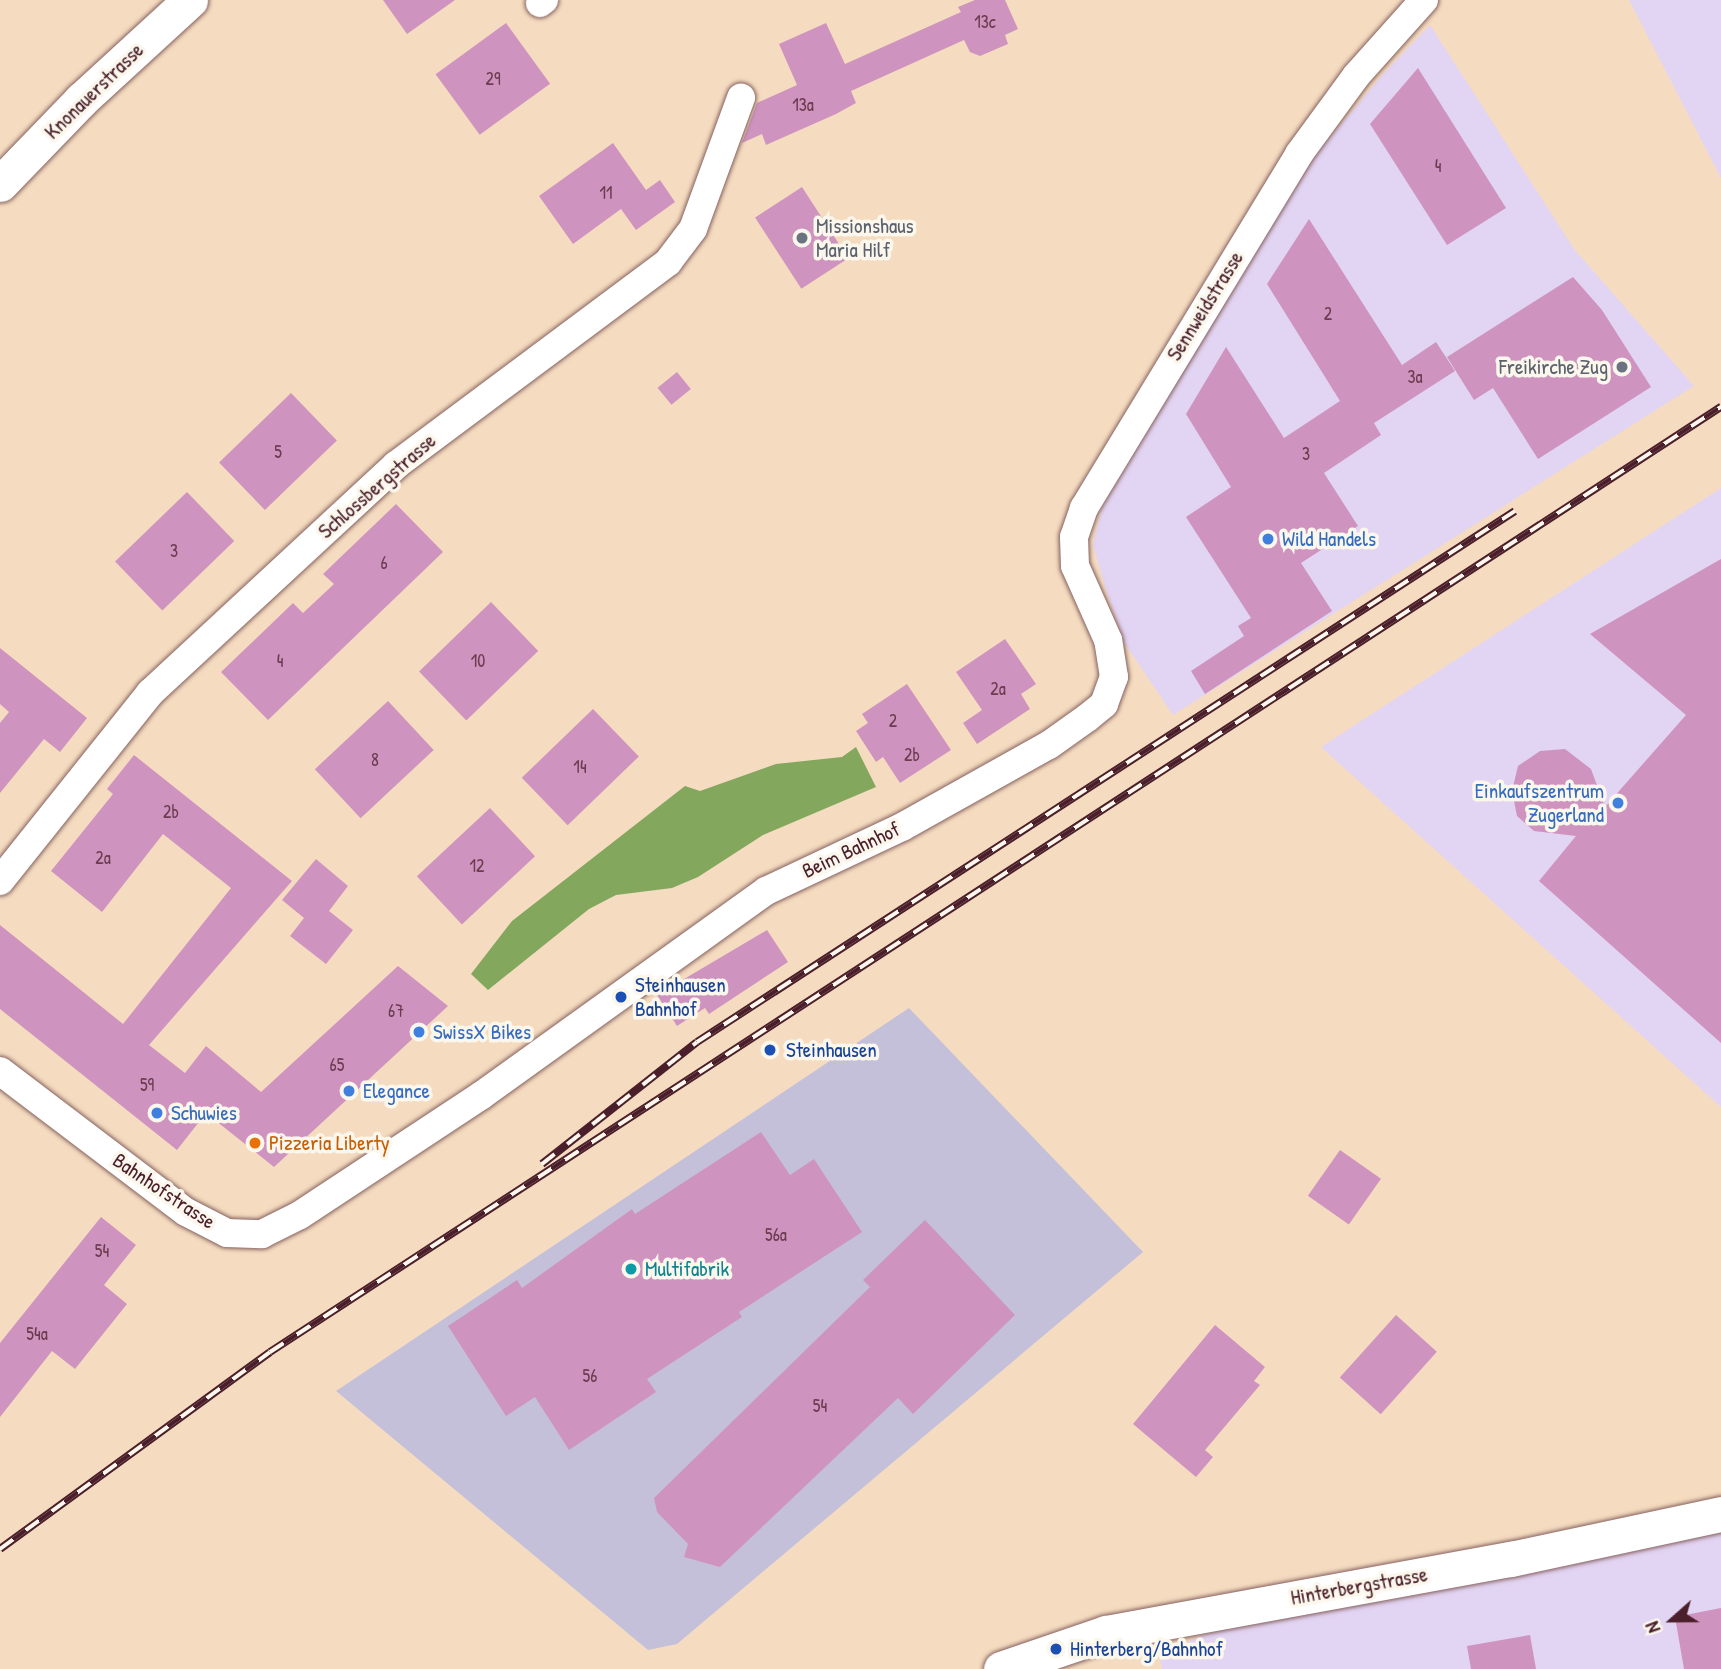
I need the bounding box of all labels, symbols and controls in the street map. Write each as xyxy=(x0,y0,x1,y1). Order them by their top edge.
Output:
house number: 13c xyxy=(974,11,996,33)
street label: Knonauerstrasse xyxy=(39,38,149,144)
house number: 29 xyxy=(485,68,501,90)
house number: 13a xyxy=(792,94,814,116)
house number: 4 xyxy=(1435,155,1441,177)
house number: 11 xyxy=(599,182,613,204)
place label: Missionshaus Maria Hilf xyxy=(816,213,914,263)
marker: Missionshaus Maria Hilf xyxy=(794,230,810,246)
street label: Sennweidstrasse xyxy=(1161,247,1249,365)
house number: 2 xyxy=(1324,303,1332,325)
place label: Freikirche Zug xyxy=(1499,354,1608,380)
marker: Freikirche Zug xyxy=(1614,359,1630,375)
house number: 3a xyxy=(1407,366,1423,388)
street label: Schlossbergstrasse xyxy=(313,428,441,544)
house number: 5 xyxy=(274,441,282,463)
house number: 3 xyxy=(1302,443,1310,465)
place label: Wild Handels xyxy=(1282,526,1376,552)
marker: Wild Handels xyxy=(1260,531,1276,547)
house number: 3 xyxy=(170,540,178,562)
house number: 6 xyxy=(380,552,388,574)
house number: 4 xyxy=(277,650,283,672)
house number: 10 xyxy=(471,650,485,672)
house number: 2a xyxy=(990,678,1006,700)
house number: 2 xyxy=(889,710,897,732)
house number: 2b xyxy=(904,744,920,766)
house number: 8 xyxy=(371,749,379,771)
house number: 14 xyxy=(573,756,587,778)
place label: Einkaufszentrum Zugerland xyxy=(1475,778,1604,828)
marker: Einkaufszentrum Zugerland xyxy=(1610,795,1626,811)
house number: 2b xyxy=(163,801,179,823)
street label: Beim Bahnhof xyxy=(798,816,904,884)
house number: 2a xyxy=(95,847,111,869)
house number: 12 xyxy=(470,855,484,877)
place label: Steinhausen Bahnhof xyxy=(635,972,726,1022)
marker: Steinhausen Bahnhof xyxy=(613,989,629,1005)
house number: 67 xyxy=(388,1000,404,1022)
place label: SwissX Bikes xyxy=(433,1019,531,1045)
marker: SwissX Bikes xyxy=(411,1024,427,1040)
place label: Steinhausen xyxy=(786,1037,877,1063)
marker: Steinhausen xyxy=(760,1040,780,1060)
house number: 65 xyxy=(330,1054,344,1076)
house number: 59 xyxy=(140,1074,154,1096)
place label: Elegance xyxy=(363,1078,430,1104)
marker: Elegance xyxy=(341,1083,357,1099)
place label: Schuwies xyxy=(171,1100,237,1126)
marker: Schuwies xyxy=(149,1105,165,1121)
place label: Pizzeria Liberty xyxy=(269,1130,390,1156)
marker: Pizzeria Liberty xyxy=(247,1135,263,1151)
street label: Bahnhofstrasse xyxy=(108,1148,220,1234)
house number: 56a xyxy=(765,1224,787,1246)
house number: 54 xyxy=(95,1240,109,1262)
place label: Multifabrik xyxy=(645,1256,729,1282)
marker: Multifabrik xyxy=(623,1261,639,1277)
house number: 54a xyxy=(26,1323,48,1345)
house number: 56 xyxy=(583,1365,597,1387)
house number: 54 xyxy=(813,1395,827,1417)
street label: Hinterbergstrasse xyxy=(1289,1562,1429,1610)
north arrow xyxy=(1637,1585,1707,1655)
text: N xyxy=(1638,1618,1666,1637)
place label: Hinterberg/Bahnhof xyxy=(1070,1636,1223,1662)
marker: Hinterberg/Bahnhof xyxy=(1048,1641,1064,1657)

